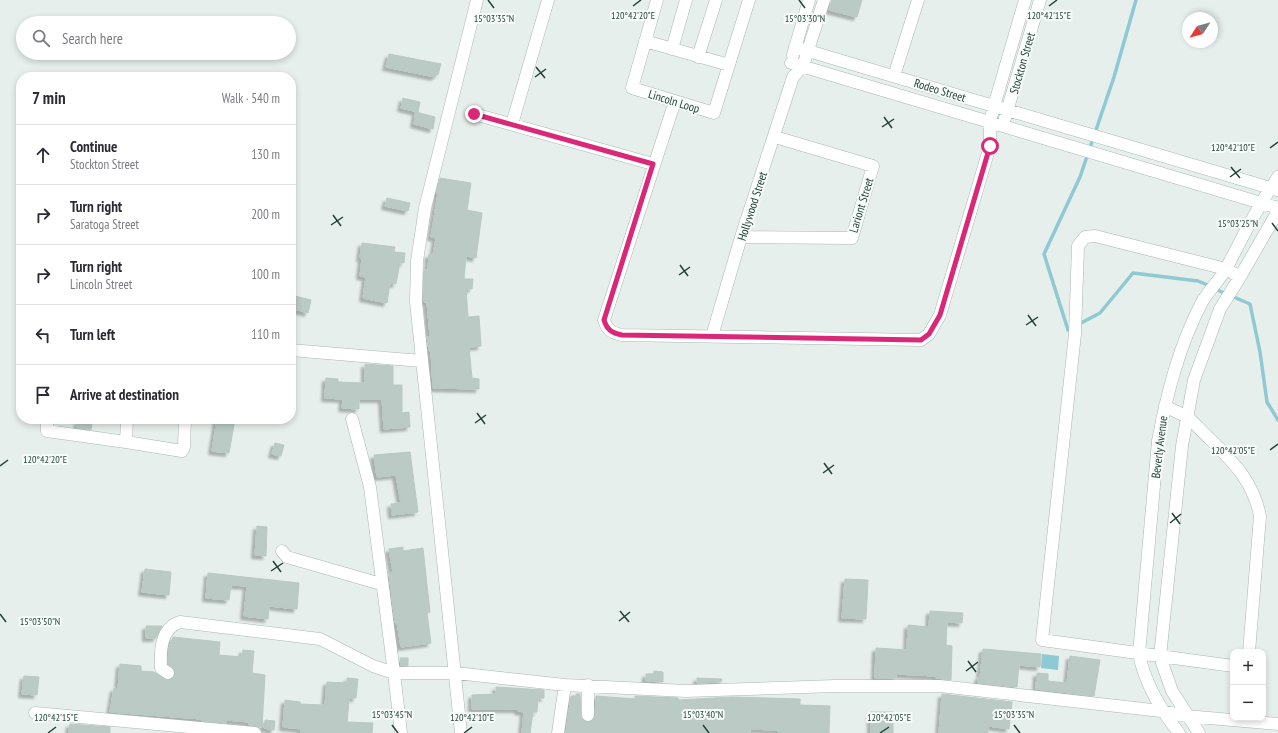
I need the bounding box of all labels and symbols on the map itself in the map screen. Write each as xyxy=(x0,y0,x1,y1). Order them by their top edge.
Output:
text: 120°42'20"E xyxy=(611,9,655,22)
text: 120°42'15"E xyxy=(1027,9,1071,22)
text: 15°03'35"N xyxy=(474,12,514,25)
text: 15°03'30"N xyxy=(785,12,825,25)
north arrow xyxy=(1182,12,1218,48)
street label: Stockton Street xyxy=(1006,30,1038,96)
street label: Rodeo Street xyxy=(912,75,968,105)
street label: Lincoln Loop xyxy=(647,86,701,116)
route end xyxy=(465,105,483,123)
route start xyxy=(981,137,999,155)
text: 120°42'10"E xyxy=(1211,141,1255,154)
street label: Hollywood Street xyxy=(734,169,770,242)
street label: Lariont Street xyxy=(846,175,877,234)
text: 15°03'25"N xyxy=(1218,217,1258,230)
street label: Beverly Avenue xyxy=(1148,415,1170,479)
text: 120°42'05"E xyxy=(1211,444,1255,457)
text: 120°42'20"E xyxy=(23,453,67,466)
text: 15°03'50"N xyxy=(20,615,60,628)
text: 15°03'45"N xyxy=(372,708,412,721)
text: 15°03'40"N xyxy=(683,708,723,721)
text: 15°03'35"N xyxy=(994,708,1034,721)
text: 120°42'15"E xyxy=(34,711,78,724)
text: 120°42'10"E xyxy=(450,711,494,724)
text: 120°42'05"E xyxy=(867,711,911,724)

